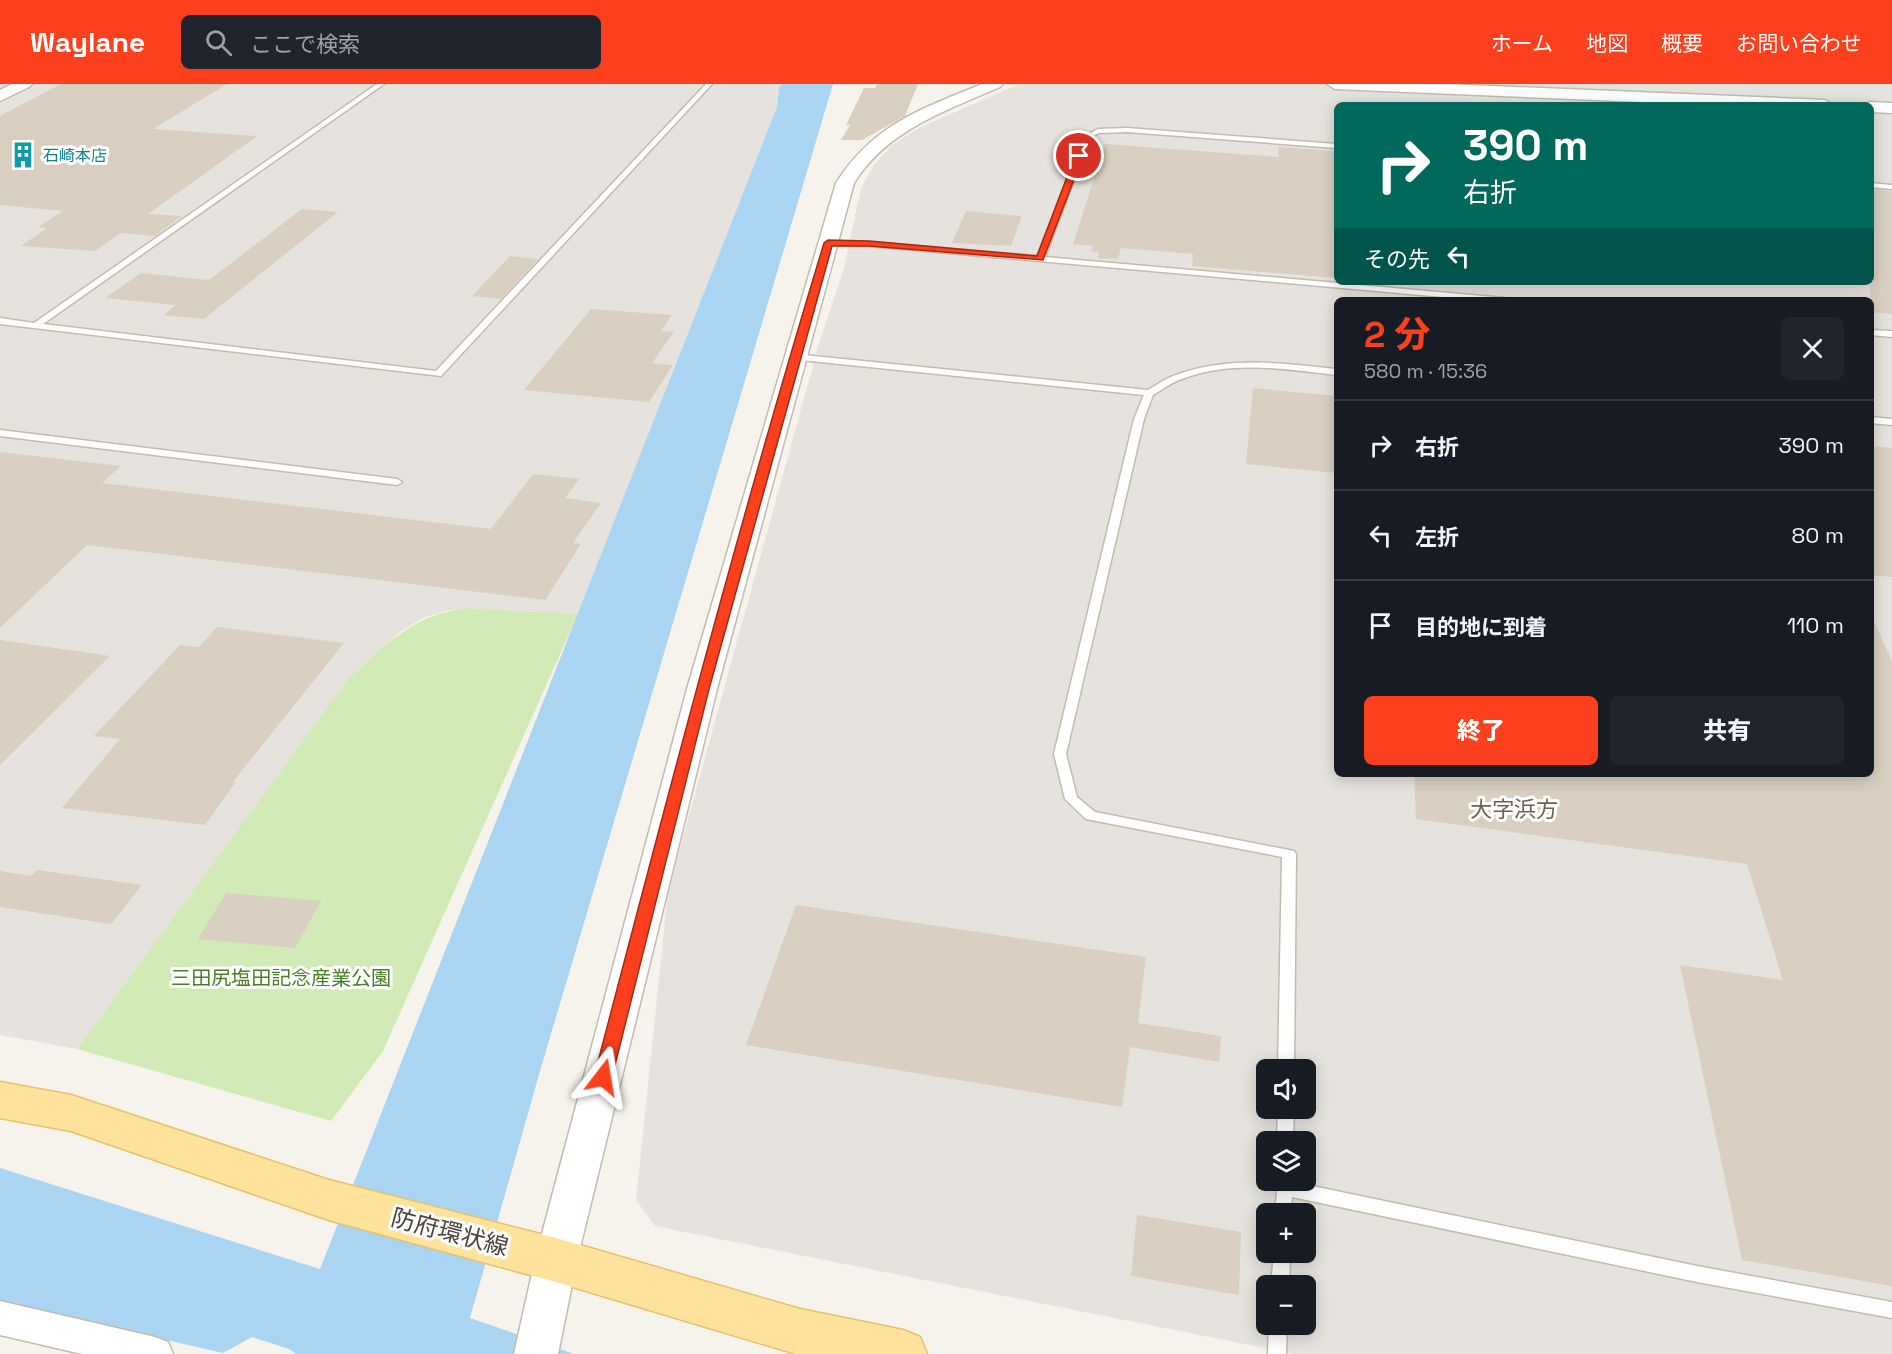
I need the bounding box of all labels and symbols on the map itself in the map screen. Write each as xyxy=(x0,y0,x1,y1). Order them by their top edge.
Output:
pin xyxy=(1053,130,1104,181)
building icon: 石崎本店 xyxy=(8,140,38,170)
place label: 石崎本店 xyxy=(43,145,107,166)
district label: 大字浜方 xyxy=(1470,795,1558,823)
park label: 三田尻塩田記念産業公園 xyxy=(171,965,391,991)
position arrow xyxy=(571,1045,635,1109)
street label: 防府環状線 xyxy=(388,1201,512,1263)

